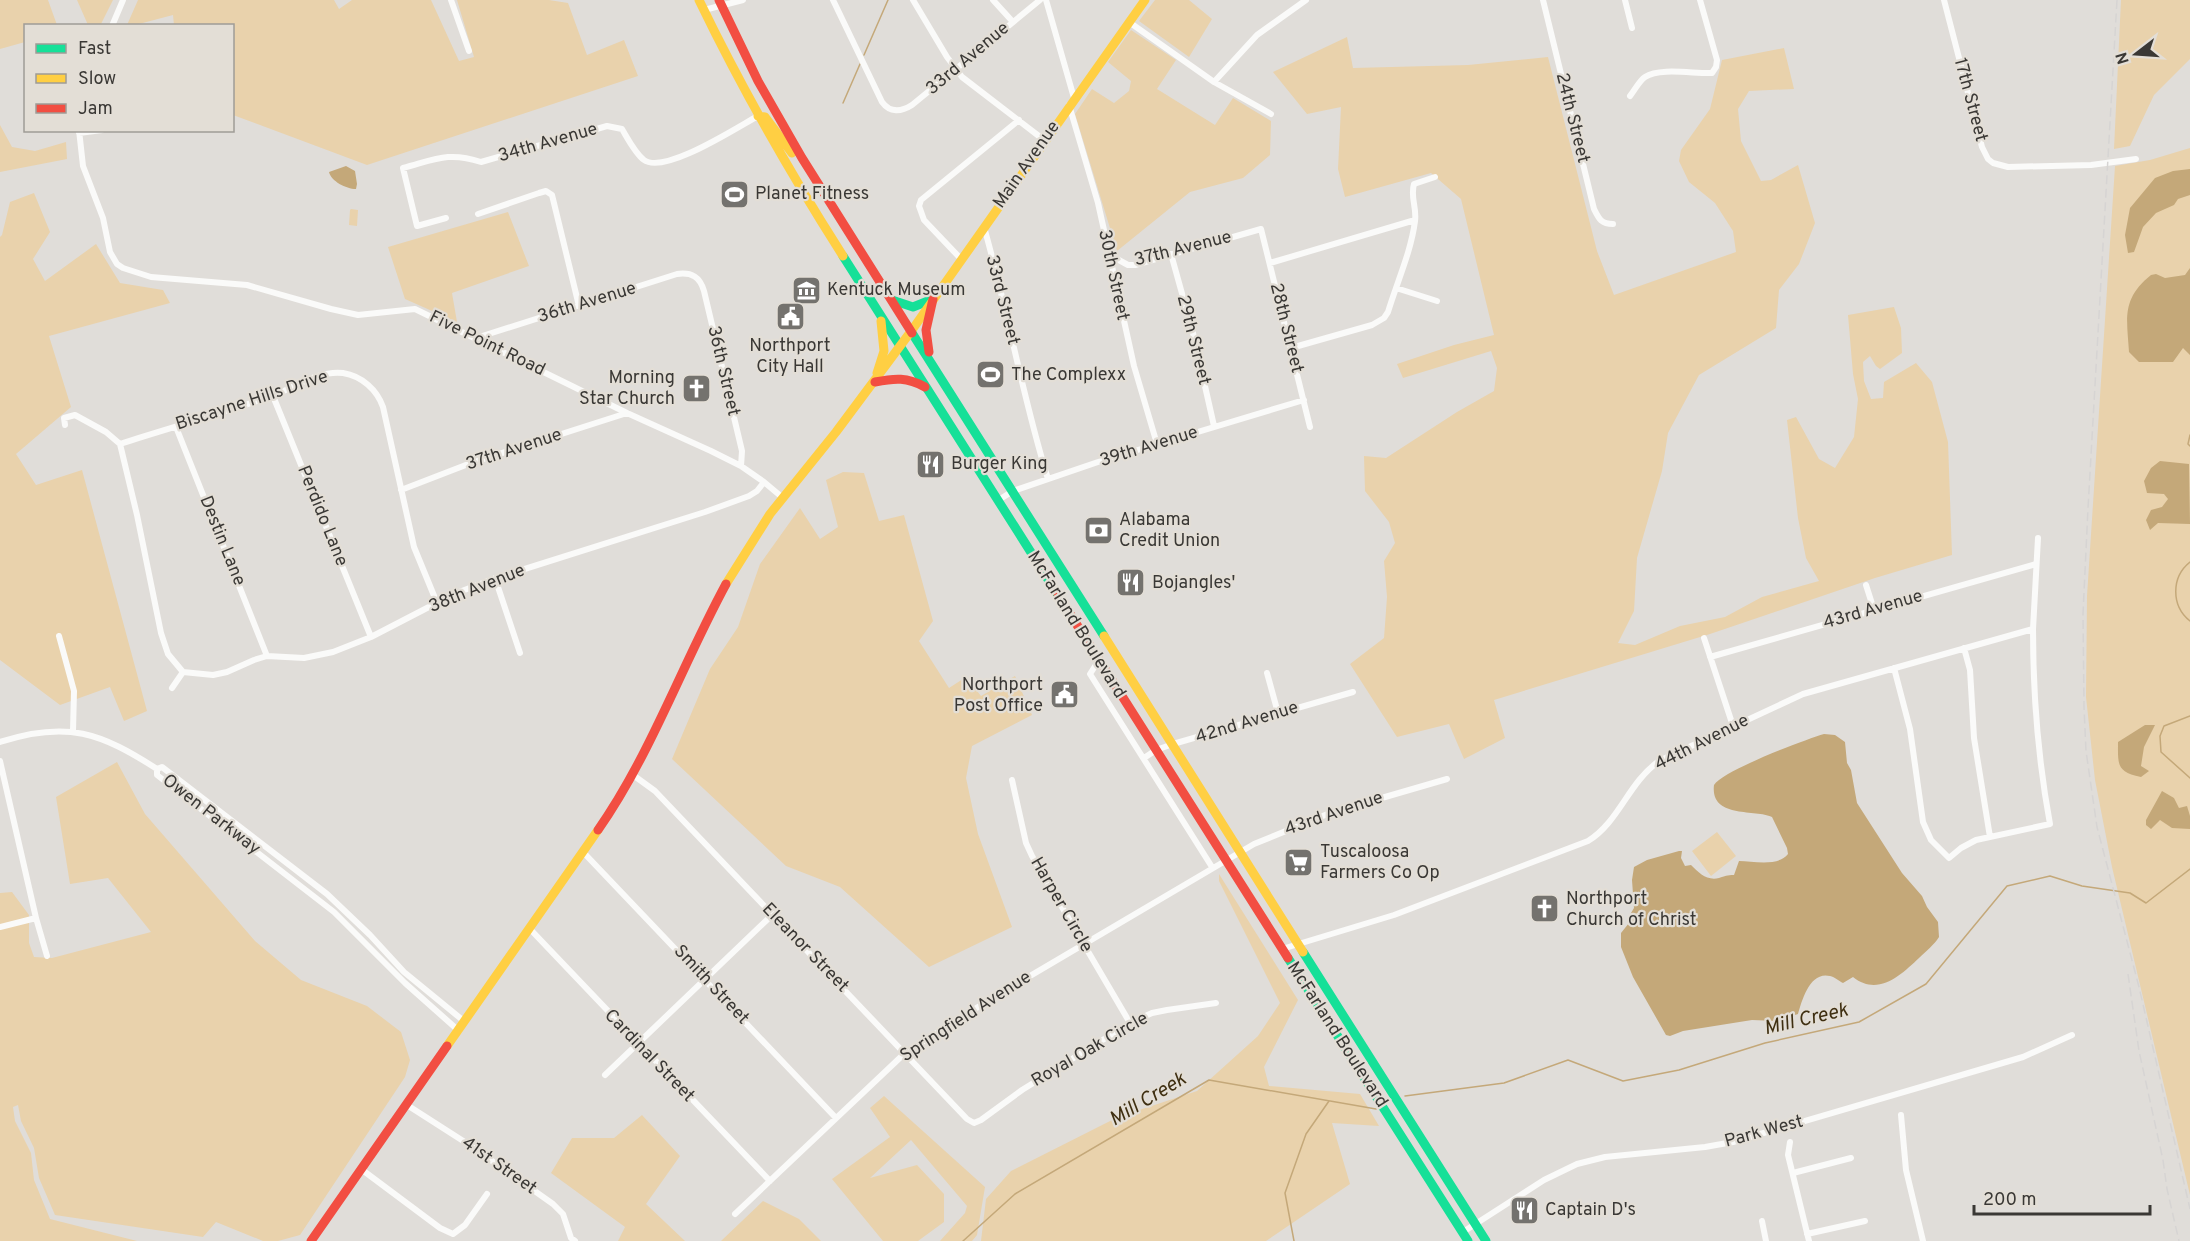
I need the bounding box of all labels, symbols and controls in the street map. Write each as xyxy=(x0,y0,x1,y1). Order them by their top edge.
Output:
street label: 33rd Avenue xyxy=(922,17,1014,101)
legend xyxy=(24,24,234,132)
north arrow xyxy=(2106,24,2166,84)
text: Fast xyxy=(78,38,111,61)
text: N xyxy=(2112,49,2135,66)
street label: 17th Street xyxy=(1948,56,1992,144)
text: Slow xyxy=(78,68,116,91)
street label: 24th Street xyxy=(1550,70,1594,166)
text: Jam xyxy=(78,98,113,121)
street label: Main Avenue xyxy=(988,117,1066,213)
street label: 34th Avenue xyxy=(496,118,600,168)
sports icon: Planet Fitness xyxy=(718,178,750,210)
place label: Planet Fitness xyxy=(755,183,869,206)
street label: 37th Avenue xyxy=(1132,226,1234,272)
street label: 30th Street xyxy=(1092,227,1134,323)
street label: 33rd Street xyxy=(980,253,1024,347)
museum icon: Kentuck Museum xyxy=(790,274,822,306)
street label: 36th Avenue xyxy=(535,277,639,329)
place label: Kentuck Museum xyxy=(827,279,965,302)
street label: 28th Street xyxy=(1264,281,1308,375)
street label: 29th Street xyxy=(1171,293,1215,387)
public building icon: Northport City Hall xyxy=(774,301,806,333)
street label: Five Point Road xyxy=(425,306,549,382)
street label: 36th Street xyxy=(701,324,745,418)
place label: Northport City Hall xyxy=(749,335,831,379)
sports icon: The Complexx xyxy=(974,359,1006,391)
place label: The Complexx xyxy=(1011,364,1126,387)
street label: Biscayne Hills Drive xyxy=(173,366,331,436)
place label: Morning Star Church xyxy=(579,367,675,411)
church icon: Morning Star Church xyxy=(680,372,712,404)
street label: 39th Avenue xyxy=(1097,421,1201,473)
street label: 37th Avenue xyxy=(463,424,565,476)
restaurant icon: Burger King xyxy=(914,448,946,480)
place label: Burger King xyxy=(951,453,1048,476)
street label: Perdido Lane xyxy=(291,462,353,570)
street label: Destin Lane xyxy=(194,493,250,589)
place label: Alabama Credit Union xyxy=(1119,509,1220,553)
bank icon: Alabama Credit Union xyxy=(1082,514,1114,546)
street label: McFarland Boulevard xyxy=(1021,547,1131,703)
street label: 38th Avenue xyxy=(426,559,528,619)
restaurant icon: Bojangles' xyxy=(1115,567,1147,599)
place label: Bojangles' xyxy=(1152,572,1235,595)
street label: 43rd Avenue xyxy=(1821,585,1925,635)
place label: Northport Post Office xyxy=(954,674,1043,718)
public building icon: Northport Post Office xyxy=(1048,679,1080,711)
street label: 42nd Avenue xyxy=(1193,696,1301,750)
street label: 44th Avenue xyxy=(1651,709,1753,777)
street label: Owen Parkway xyxy=(157,769,265,861)
street label: 43rd Avenue xyxy=(1282,786,1386,842)
place label: Tuscaloosa Farmers Co Op xyxy=(1320,841,1440,885)
supermarket icon: Tuscaloosa Farmers Co Op xyxy=(1283,846,1315,878)
street label: Harper Circle xyxy=(1024,853,1098,957)
place label: Northport Church of Christ xyxy=(1566,888,1697,932)
church icon: Northport Church of Christ xyxy=(1529,893,1561,925)
street label: Eleanor Street xyxy=(756,898,854,998)
street label: Smith Street xyxy=(668,940,754,1030)
street label: McFarland Boulevard xyxy=(1281,958,1393,1112)
street label: Springfield Avenue xyxy=(896,966,1036,1068)
water label: Mill Creek xyxy=(1761,998,1851,1042)
street label: Cardinal Street xyxy=(599,1005,699,1107)
street label: Royal Oak Circle xyxy=(1027,1007,1153,1093)
water label: Mill Creek xyxy=(1105,1066,1192,1133)
street label: Park West xyxy=(1722,1110,1806,1154)
street label: 41st Street xyxy=(457,1132,541,1200)
scale bar xyxy=(1974,1178,2150,1216)
text: 200 m xyxy=(1983,1189,2036,1212)
restaurant icon: Captain D's xyxy=(1508,1194,1540,1226)
place label: Captain D's xyxy=(1545,1199,1636,1222)

